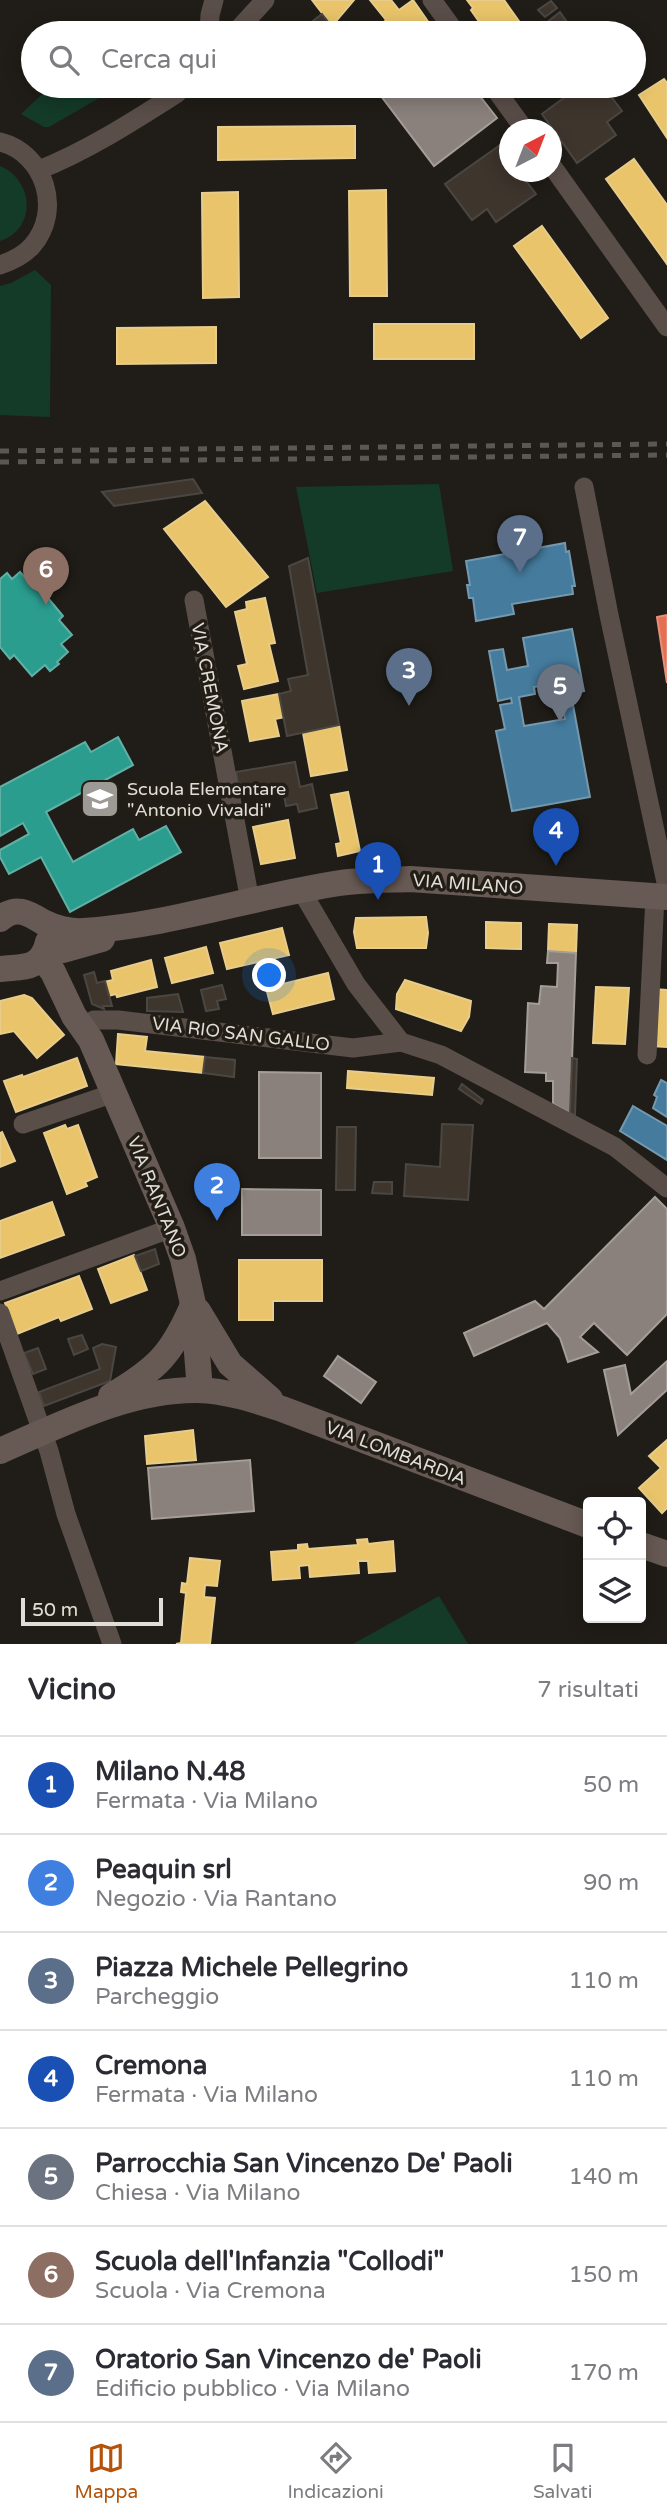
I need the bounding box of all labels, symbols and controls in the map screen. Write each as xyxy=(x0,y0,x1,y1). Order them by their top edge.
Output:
search box xyxy=(21,21,646,98)
icon: search xyxy=(45,41,83,79)
text: Cerca qui xyxy=(101,44,217,75)
north arrow xyxy=(499,119,562,182)
pin: 7 xyxy=(497,515,543,573)
pin: 6 xyxy=(23,547,69,605)
street label: VIA CREMONA xyxy=(187,621,233,755)
pin: 3 xyxy=(386,648,432,706)
pin: 5 xyxy=(537,664,583,722)
school or university icon: Scuola Elementare "Antonio Vivaldi" xyxy=(79,778,121,820)
place label: Scuola Elementare "Antonio Vivaldi" xyxy=(127,778,286,821)
pin: 4 xyxy=(533,808,579,866)
pin: 1 xyxy=(355,842,401,900)
street label: VIA MILANO xyxy=(412,869,524,899)
your location xyxy=(252,958,286,992)
street label: VIA RIO SAN GALLO xyxy=(151,1012,331,1056)
street label: VIA RANTANO xyxy=(123,1133,191,1261)
pin: 2 xyxy=(194,1163,240,1221)
street label: VIA LOMBARDIA xyxy=(323,1416,469,1490)
map controls xyxy=(583,1497,646,1623)
button: locate xyxy=(583,1497,646,1560)
button: layers xyxy=(583,1560,646,1623)
scale bar xyxy=(21,1595,163,1627)
text: 50 m xyxy=(32,1599,78,1621)
text: Vicino xyxy=(28,1671,116,1708)
text: 7 risultati xyxy=(537,1676,639,1704)
text: Milano N.48 xyxy=(95,1756,246,1787)
text: 1 xyxy=(44,1771,58,1799)
text: 50 m xyxy=(583,1771,639,1799)
text: Fermata · Via Milano xyxy=(95,1787,318,1815)
text: Peaquin srl xyxy=(95,1854,232,1885)
text: 2 xyxy=(44,1869,58,1897)
text: 90 m xyxy=(583,1869,639,1897)
text: Negozio · Via Rantano xyxy=(95,1885,337,1913)
text: Piazza Michele Pellegrino xyxy=(95,1952,408,1983)
text: 3 xyxy=(44,1967,58,1995)
text: 110 m xyxy=(569,1967,639,1995)
text: Parcheggio xyxy=(95,1983,219,2011)
text: Cremona xyxy=(95,2050,207,2081)
text: 4 xyxy=(44,2065,58,2093)
text: 110 m xyxy=(569,2065,639,2093)
text: Fermata · Via Milano xyxy=(95,2081,318,2109)
text: Parrocchia San Vincenzo De' Paoli xyxy=(95,2148,513,2179)
text: 5 xyxy=(44,2163,58,2191)
text: 140 m xyxy=(569,2163,639,2191)
text: Chiesa · Via Milano xyxy=(95,2179,300,2207)
text: Scuola dell'Infanzia "Collodi" xyxy=(95,2246,444,2277)
text: 6 xyxy=(44,2261,58,2289)
text: 150 m xyxy=(569,2261,639,2289)
text: Scuola · Via Cremona xyxy=(95,2277,326,2305)
text: Oratorio San Vincenzo de' Paoli xyxy=(95,2344,482,2375)
text: 7 xyxy=(44,2359,58,2387)
text: 170 m xyxy=(569,2359,639,2387)
text: Edificio pubblico · Via Milano xyxy=(95,2375,410,2403)
tab: Mappa xyxy=(75,2439,138,2503)
tab: Indicazioni xyxy=(287,2439,384,2503)
tab: Salvati xyxy=(533,2439,592,2503)

